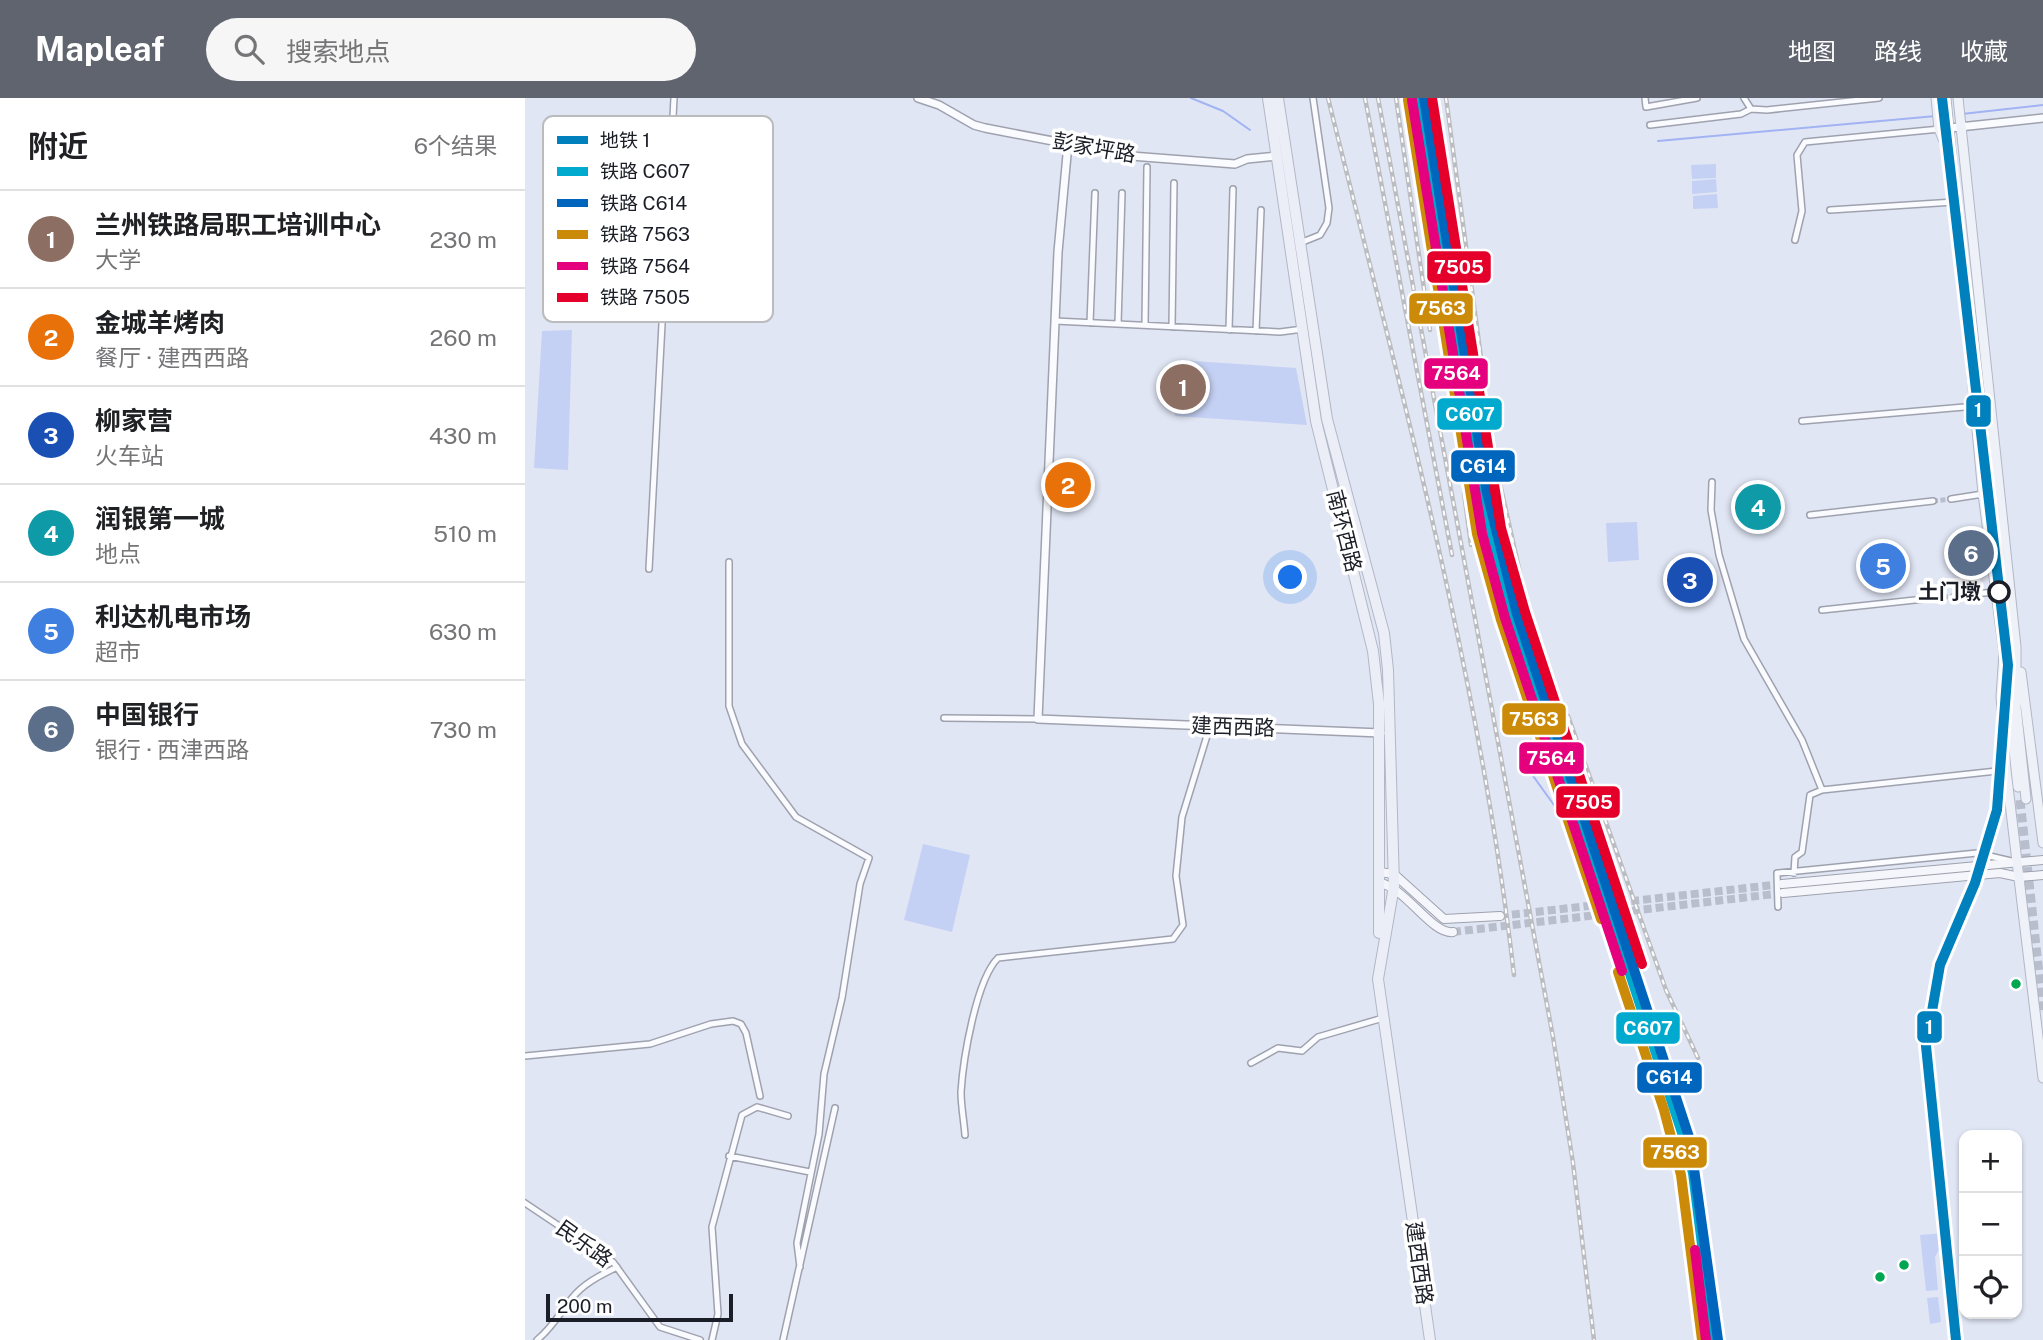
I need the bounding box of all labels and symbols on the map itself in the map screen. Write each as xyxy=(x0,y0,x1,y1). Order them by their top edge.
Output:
legend xyxy=(543,116,773,322)
street label: 彭家坪路 xyxy=(1051,128,1138,167)
text: 地铁 1 xyxy=(600,129,650,151)
text: 铁路 C607 xyxy=(600,160,690,182)
text: 铁路 C614 xyxy=(600,192,687,214)
text: 铁路 7563 xyxy=(600,223,690,245)
line badge: 7505 xyxy=(1426,250,1492,284)
text: 铁路 7564 xyxy=(600,255,690,277)
text: 7505 xyxy=(1434,256,1484,278)
text: 铁路 7505 xyxy=(600,286,690,308)
line badge: 7563 xyxy=(1408,292,1474,325)
text: 7563 xyxy=(1416,297,1466,319)
line badge: 7564 xyxy=(1423,357,1489,390)
pin: 1 xyxy=(1160,361,1206,413)
text: 7564 xyxy=(1431,362,1481,384)
line badge: 1 xyxy=(1965,394,1992,428)
line badge: C607 xyxy=(1436,397,1503,431)
text: 1 xyxy=(1974,399,1982,421)
text: C607 xyxy=(1445,403,1495,425)
line badge: C614 xyxy=(1450,449,1516,483)
text: C614 xyxy=(1460,455,1506,477)
pin: 2 xyxy=(1045,459,1091,511)
pin: 4 xyxy=(1735,481,1781,533)
street label: 南环西路 xyxy=(1322,487,1367,575)
pin: 6 xyxy=(1948,527,1994,579)
pin: 5 xyxy=(1860,540,1906,592)
pin: 3 xyxy=(1667,554,1713,606)
your location xyxy=(1273,560,1307,594)
place label: 土门墩 xyxy=(1918,579,1981,604)
marker: 土门墩 xyxy=(1988,581,2010,603)
line badge: 7563 xyxy=(1501,702,1567,736)
text: 7563 xyxy=(1509,708,1559,730)
street label: 建西西路 xyxy=(1191,713,1275,740)
line badge: 7564 xyxy=(1518,741,1585,775)
text: 7564 xyxy=(1526,747,1576,769)
line badge: 7505 xyxy=(1555,785,1621,819)
text: 7505 xyxy=(1563,791,1613,813)
unlabelled marker xyxy=(2009,977,2023,991)
line badge: 1 xyxy=(1916,1010,1943,1044)
line badge: C607 xyxy=(1615,1011,1681,1045)
text: 1 xyxy=(1925,1016,1933,1038)
text: C607 xyxy=(1623,1017,1673,1039)
line badge: C614 xyxy=(1636,1061,1703,1094)
text: C614 xyxy=(1646,1066,1692,1088)
line badge: 7563 xyxy=(1642,1136,1708,1169)
text: 7563 xyxy=(1650,1141,1700,1163)
street label: 民乐路 xyxy=(551,1215,617,1272)
street label: 建西西路 xyxy=(1401,1220,1438,1306)
unlabelled marker xyxy=(1897,1258,1911,1272)
unlabelled marker xyxy=(1873,1270,1887,1284)
scale bar xyxy=(546,1291,733,1323)

